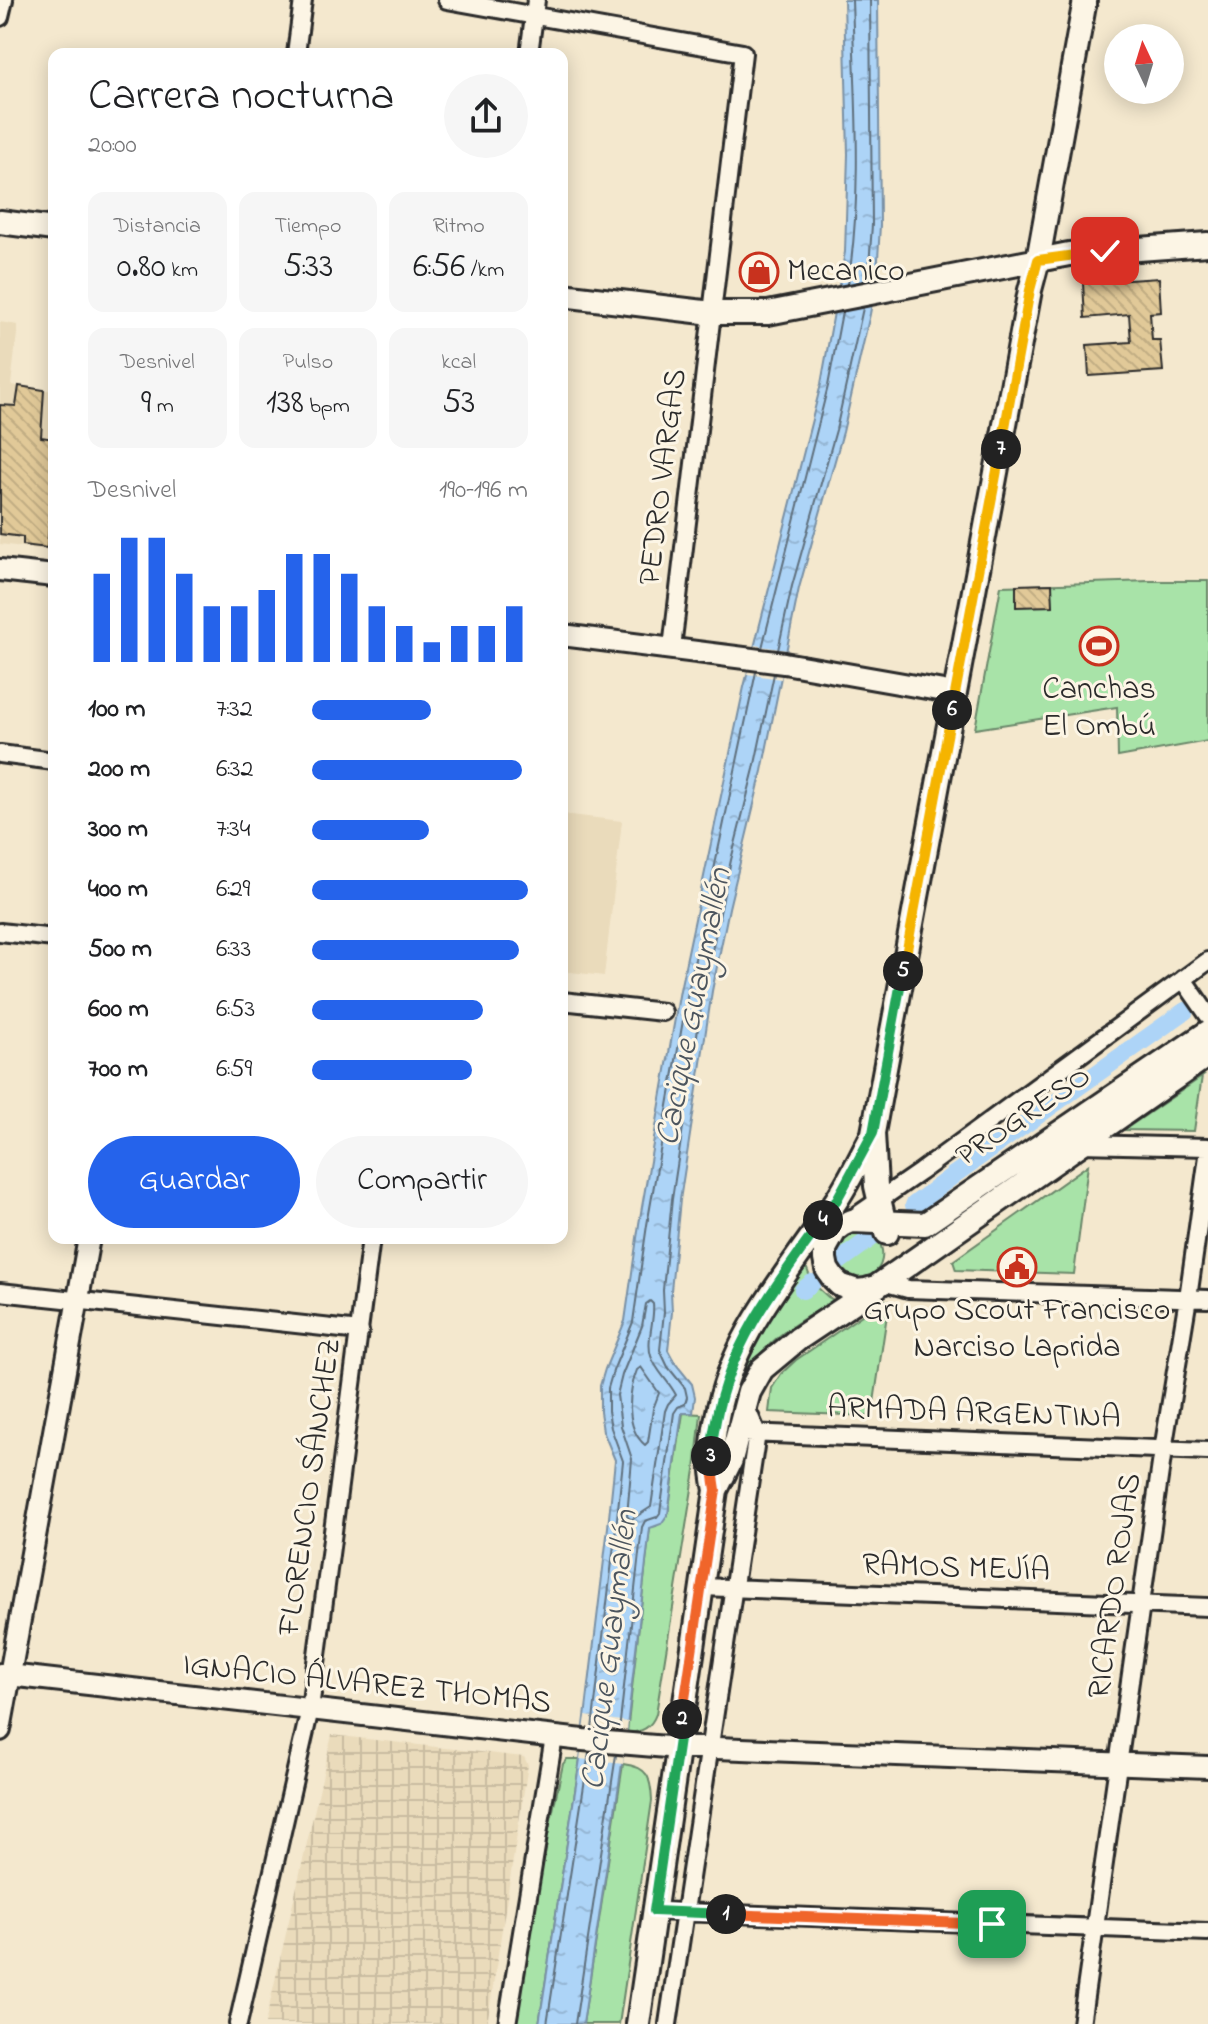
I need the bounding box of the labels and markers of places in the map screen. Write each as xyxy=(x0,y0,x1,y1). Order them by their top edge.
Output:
pin xyxy=(1071,217,1139,285)
place label: Mecanico xyxy=(787,249,905,296)
shop icon: Mecanico xyxy=(738,251,780,293)
pin: 7 xyxy=(981,429,1021,469)
sports icon: Canchas El Ombú xyxy=(1078,625,1120,667)
place label: Canchas El Ombú xyxy=(1042,667,1156,751)
pin: 6 xyxy=(932,690,972,730)
pin: 5 xyxy=(883,951,923,991)
pin: 4 xyxy=(803,1200,843,1240)
public building icon: Grupo Scout Francisco Narciso Laprida xyxy=(996,1246,1038,1288)
place label: Grupo Scout Francisco Narciso Laprida xyxy=(864,1288,1170,1372)
pin: 3 xyxy=(691,1436,731,1476)
pin: 2 xyxy=(662,1699,702,1739)
pin xyxy=(958,1890,1026,1958)
pin: 1 xyxy=(706,1894,746,1934)

